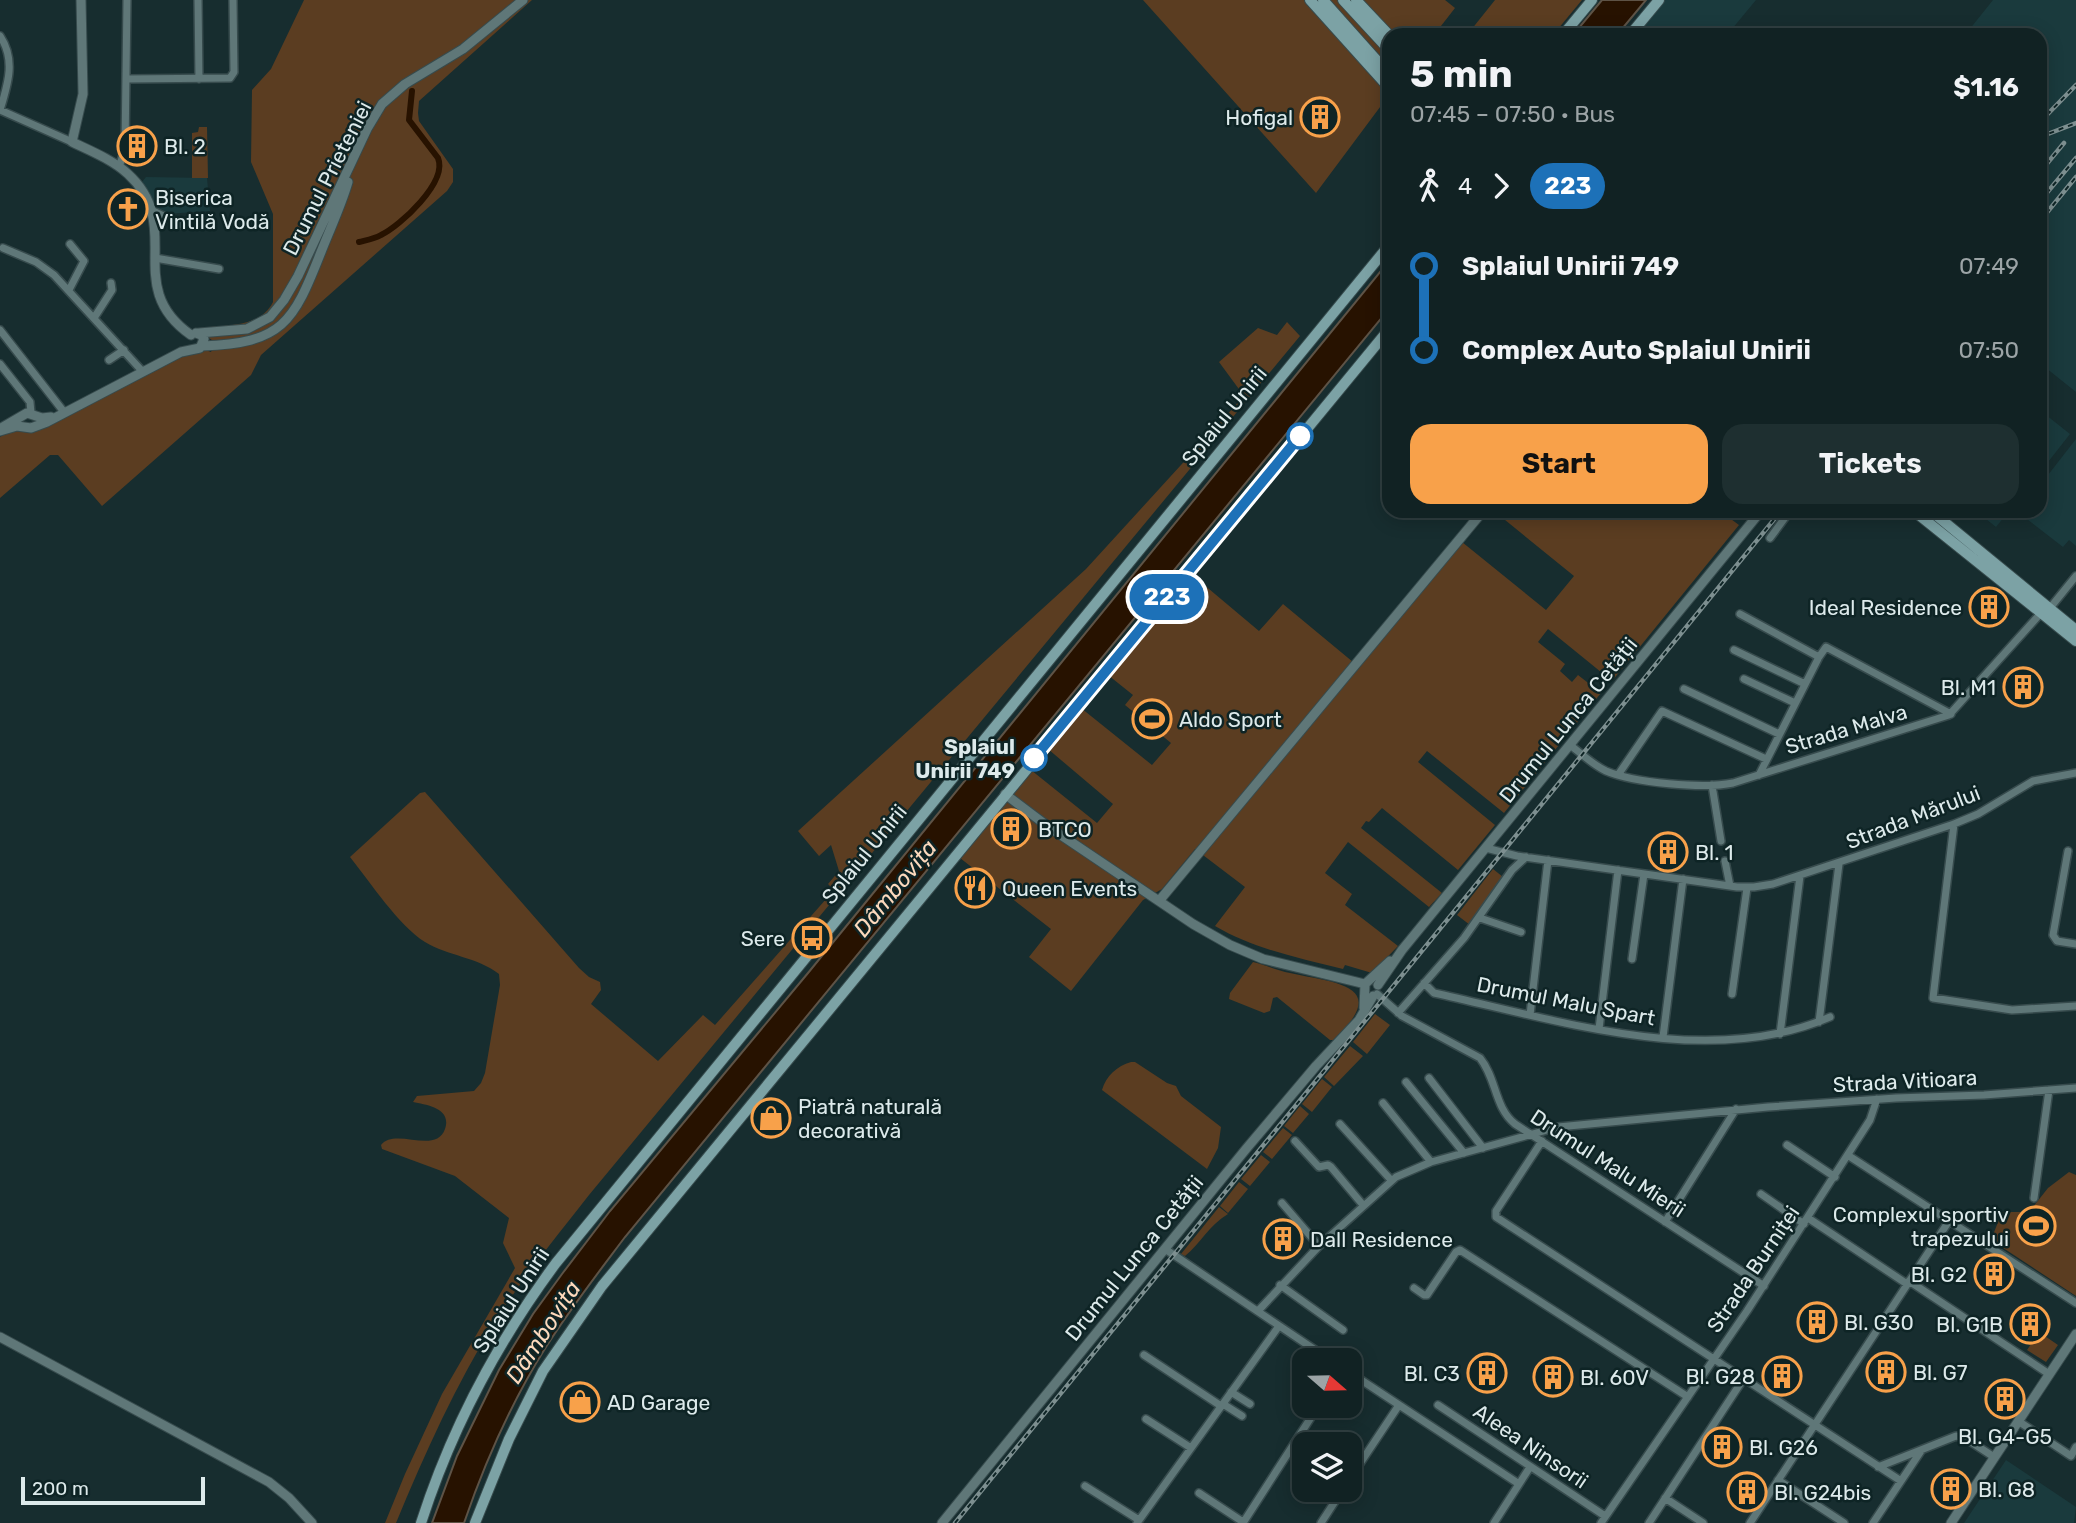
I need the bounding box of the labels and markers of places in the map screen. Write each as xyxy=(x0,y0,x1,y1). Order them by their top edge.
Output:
building icon: Hofigal xyxy=(1299,96,1341,138)
place label: Hofigal xyxy=(1225,105,1293,130)
building icon: Bl. 2 xyxy=(116,125,158,167)
place label: Bl. 2 xyxy=(164,134,206,159)
place label: Biserica Vintilă Vodă xyxy=(155,185,270,234)
church icon: Biserica Vintilă Vodă xyxy=(107,188,149,230)
unlabelled marker xyxy=(1287,423,1313,449)
building icon: Ideal Residence xyxy=(1968,586,2010,628)
place label: Ideal Residence xyxy=(1809,595,1962,620)
building icon: Bl. M1 xyxy=(2002,666,2044,708)
place label: Bl. M1 xyxy=(1941,675,1996,700)
sports icon: Aldo Sport xyxy=(1131,698,1173,740)
place label: Aldo Sport xyxy=(1179,707,1282,732)
place label: Splaiul Unirii 749 xyxy=(915,734,1015,783)
marker: Splaiul Unirii 749 xyxy=(1021,745,1047,771)
building icon: BTCO xyxy=(990,808,1032,850)
place label: BTCO xyxy=(1038,817,1092,842)
building icon: Bl. 1 xyxy=(1647,831,1689,873)
place label: Bl. 1 xyxy=(1695,840,1734,865)
restaurant icon: Queen Events xyxy=(954,867,996,909)
place label: Queen Events xyxy=(1002,876,1137,901)
bus stop icon: Sere xyxy=(791,917,833,959)
place label: Sere xyxy=(741,926,785,951)
place label: Piatră naturală decorativă xyxy=(798,1094,942,1143)
shop icon: Piatră naturală decorativă xyxy=(750,1097,792,1139)
place label: Complexul sportiv trapezului xyxy=(1833,1202,2009,1251)
sports icon: Complexul sportiv trapezului xyxy=(2015,1205,2057,1247)
building icon: Dall Residence xyxy=(1262,1218,1304,1260)
place label: Dall Residence xyxy=(1310,1227,1453,1252)
building icon: Bl. G2 xyxy=(1973,1253,2015,1295)
place label: Bl. G2 xyxy=(1911,1262,1967,1287)
building icon: Bl. G30 xyxy=(1796,1301,1838,1343)
building icon: Bl. G1B xyxy=(2009,1303,2051,1345)
place label: Bl. G30 xyxy=(1844,1310,1914,1335)
place label: Bl. G1B xyxy=(1936,1312,2003,1337)
building icon: Bl. G7 xyxy=(1865,1351,1907,1393)
building icon: Bl. C3 xyxy=(1466,1352,1508,1394)
building icon: Bl. G28 xyxy=(1761,1355,1803,1397)
building icon: Bl. 60V xyxy=(1532,1356,1574,1398)
place label: Bl. G7 xyxy=(1913,1360,1968,1385)
place label: Bl. C3 xyxy=(1404,1361,1460,1386)
place label: Bl. G28 xyxy=(1685,1364,1755,1389)
place label: Bl. 60V xyxy=(1580,1365,1649,1390)
building icon: Bl. G4-G5 xyxy=(1984,1378,2026,1420)
shop icon: AD Garage xyxy=(559,1381,601,1423)
place label: AD Garage xyxy=(607,1390,710,1415)
place label: Bl. G4-G5 xyxy=(1958,1424,2052,1449)
building icon: Bl. G26 xyxy=(1701,1426,1743,1468)
place label: Bl. G26 xyxy=(1749,1435,1818,1460)
building icon: Bl. G8 xyxy=(1930,1468,1972,1510)
building icon: Bl. G24bis xyxy=(1726,1471,1768,1513)
place label: Bl. G8 xyxy=(1978,1477,2035,1502)
place label: Bl. G24bis xyxy=(1774,1480,1871,1505)

